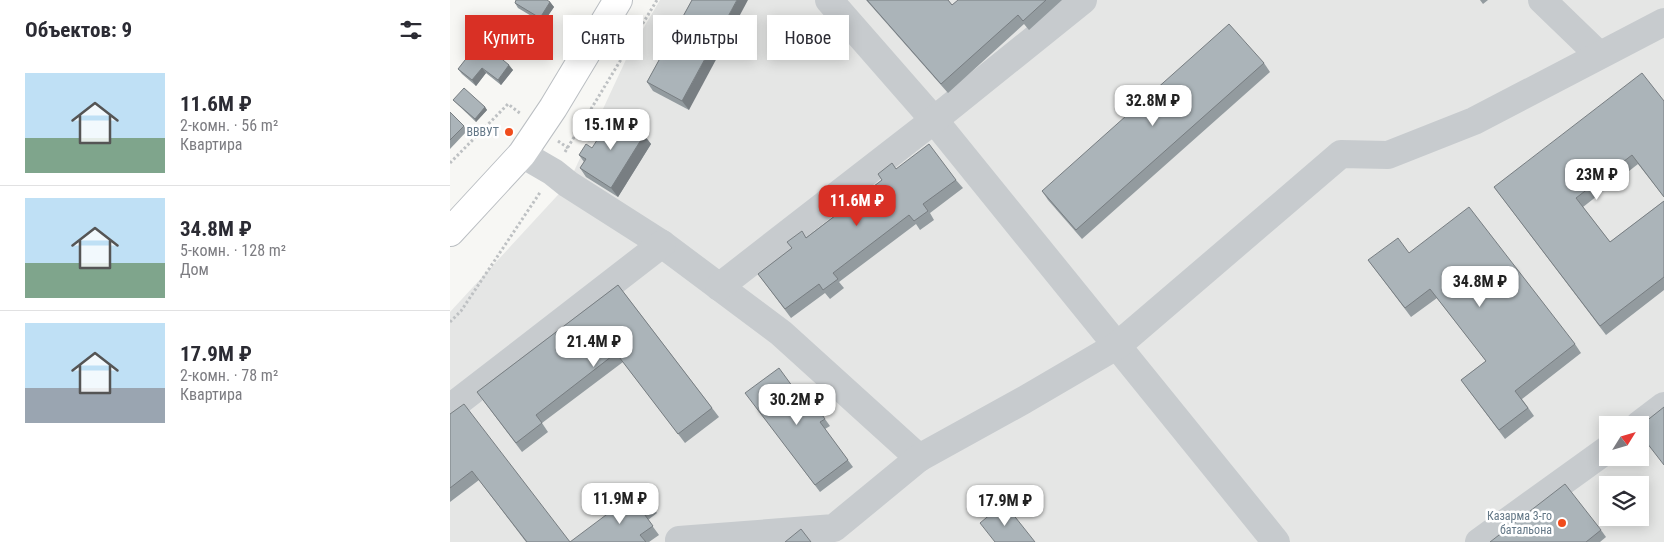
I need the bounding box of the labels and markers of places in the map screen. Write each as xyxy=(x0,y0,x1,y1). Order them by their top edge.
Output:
pin: 32.8M ₽ xyxy=(1107,84,1199,127)
pin: 15.1M ₽ xyxy=(565,108,657,151)
place label: ВВВУТ xyxy=(466,125,499,139)
marker: ВВВУТ xyxy=(503,126,515,138)
pin: 23M ₽ xyxy=(1562,158,1632,201)
pin: 11.6M ₽ xyxy=(811,184,903,227)
pin: 34.8M ₽ xyxy=(1434,266,1526,308)
pin: 21.4M ₽ xyxy=(548,326,640,368)
pin: 30.2M ₽ xyxy=(751,384,843,426)
pin: 11.9M ₽ xyxy=(574,482,666,525)
pin: 17.9M ₽ xyxy=(959,484,1051,527)
place label: Казарма 3-го батальона xyxy=(1487,509,1552,537)
marker: Казарма 3-го батальона xyxy=(1556,517,1568,529)

